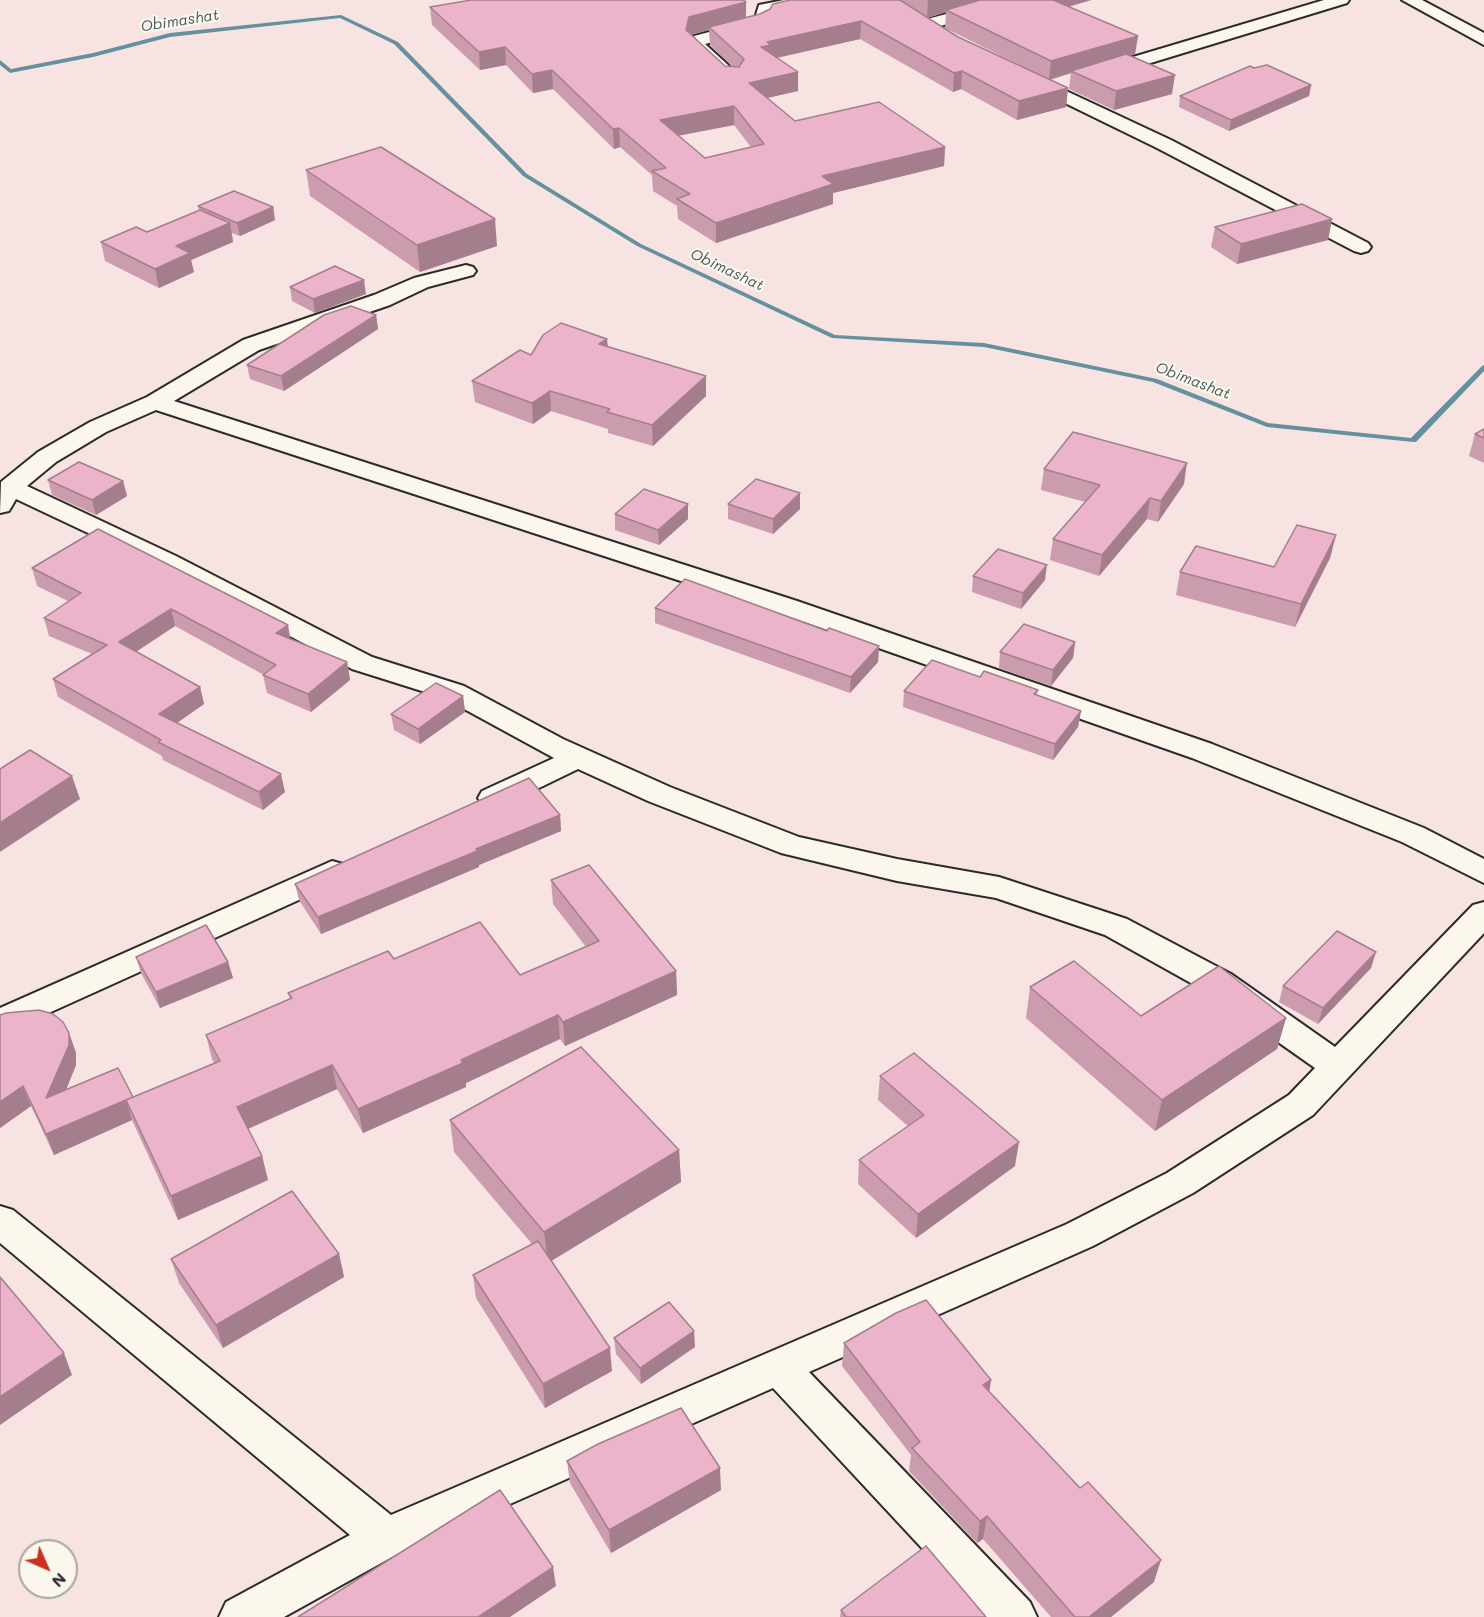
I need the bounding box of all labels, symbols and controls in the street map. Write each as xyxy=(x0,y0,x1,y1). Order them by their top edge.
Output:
water label: Obimashat xyxy=(140,6,220,36)
water label: Obimashat xyxy=(687,245,767,295)
water label: Obimashat xyxy=(1153,358,1233,404)
north arrow xyxy=(18,1539,78,1599)
text: N xyxy=(48,1569,71,1592)

